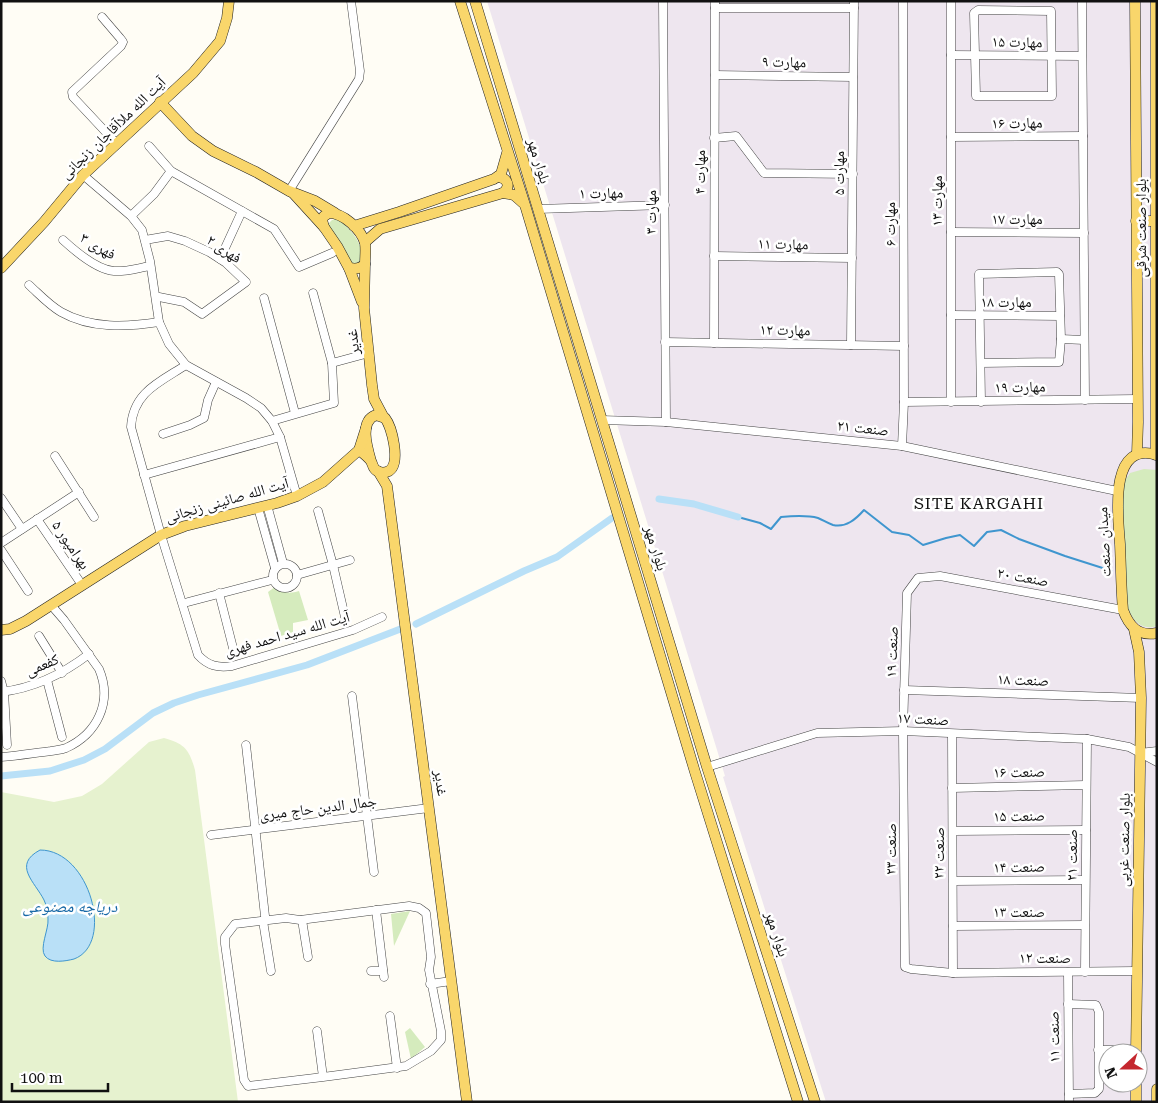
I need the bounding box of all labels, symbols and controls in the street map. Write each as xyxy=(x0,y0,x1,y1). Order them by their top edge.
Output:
street label: مهارت ۱۵ xyxy=(991,33,1043,51)
street label: مهارت ۹ xyxy=(762,53,806,71)
street label: آیت الله ملاآقاجان زنجانی xyxy=(57,72,171,184)
street label: مهارت ۱۶ xyxy=(991,114,1043,132)
street label: بلوار مهر xyxy=(523,135,554,186)
street label: مهارت ۴ xyxy=(691,150,709,194)
street label: مهارت ۵ xyxy=(830,151,848,195)
street label: مهارت ۱۳ xyxy=(928,175,946,227)
street label: بلوار صنعت شرقی xyxy=(1132,179,1151,277)
street label: مهارت ۱ xyxy=(579,184,623,202)
street label: مهارت ۳ xyxy=(642,190,660,234)
street label: مهارت ۶ xyxy=(881,202,899,246)
street label: مهارت ۱۷ xyxy=(992,210,1043,228)
street label: فهری ۳ xyxy=(77,229,119,264)
street label: فهری ۲ xyxy=(203,231,245,268)
street label: مهارت ۱۱ xyxy=(757,235,809,253)
street label: مهارت ۱۸ xyxy=(981,293,1032,311)
street label: مهارت ۱۲ xyxy=(759,321,811,339)
street label: غدیر xyxy=(343,328,363,357)
street label: مهارت ۱۹ xyxy=(994,378,1046,396)
street label: صنعت ۲۱ xyxy=(836,416,890,440)
street label: آیت الله صائینی زنجانی xyxy=(163,473,292,527)
district label: SITE KARGAHI xyxy=(914,494,1044,513)
street label: میدان صنعت xyxy=(1093,506,1116,577)
street label: بهرامپور ۵ xyxy=(48,517,94,573)
street label: بلوار مهر xyxy=(640,522,671,573)
street label: صنعت ۲۰ xyxy=(996,564,1050,590)
street label: آیت الله سید احمد فهری xyxy=(222,607,353,661)
street label: صنعت ۱۹ xyxy=(882,626,902,678)
street label: کفعمی xyxy=(22,650,62,681)
street label: صنعت ۱۸ xyxy=(997,670,1049,690)
street label: صنعت ۱۷ xyxy=(897,709,949,729)
street label: صنعت ۱۶ xyxy=(993,763,1045,781)
street label: غدیر xyxy=(430,768,452,797)
street label: جمال الدین حاج میری xyxy=(258,792,378,825)
street label: بلوار صنعت غربی xyxy=(1114,793,1135,887)
street label: صنعت ۱۵ xyxy=(993,807,1045,825)
street label: صنعت ۲۳ xyxy=(882,823,900,875)
street label: صنعت ۲۲ xyxy=(930,827,948,879)
street label: صنعت ۲۱ xyxy=(1063,829,1081,881)
street label: صنعت ۱۴ xyxy=(993,858,1045,876)
water label: دریاچه مصنوعی xyxy=(23,897,118,917)
street label: صنعت ۱۳ xyxy=(993,903,1045,921)
street label: بلوار مهر xyxy=(761,908,793,959)
street label: صنعت ۱۲ xyxy=(1019,949,1071,967)
street label: صنعت ۱۱ xyxy=(1045,1011,1063,1063)
north arrow xyxy=(1098,1043,1148,1093)
scale bar xyxy=(12,1060,109,1092)
text: N xyxy=(1101,1065,1120,1081)
text: 100 m xyxy=(20,1069,63,1087)

